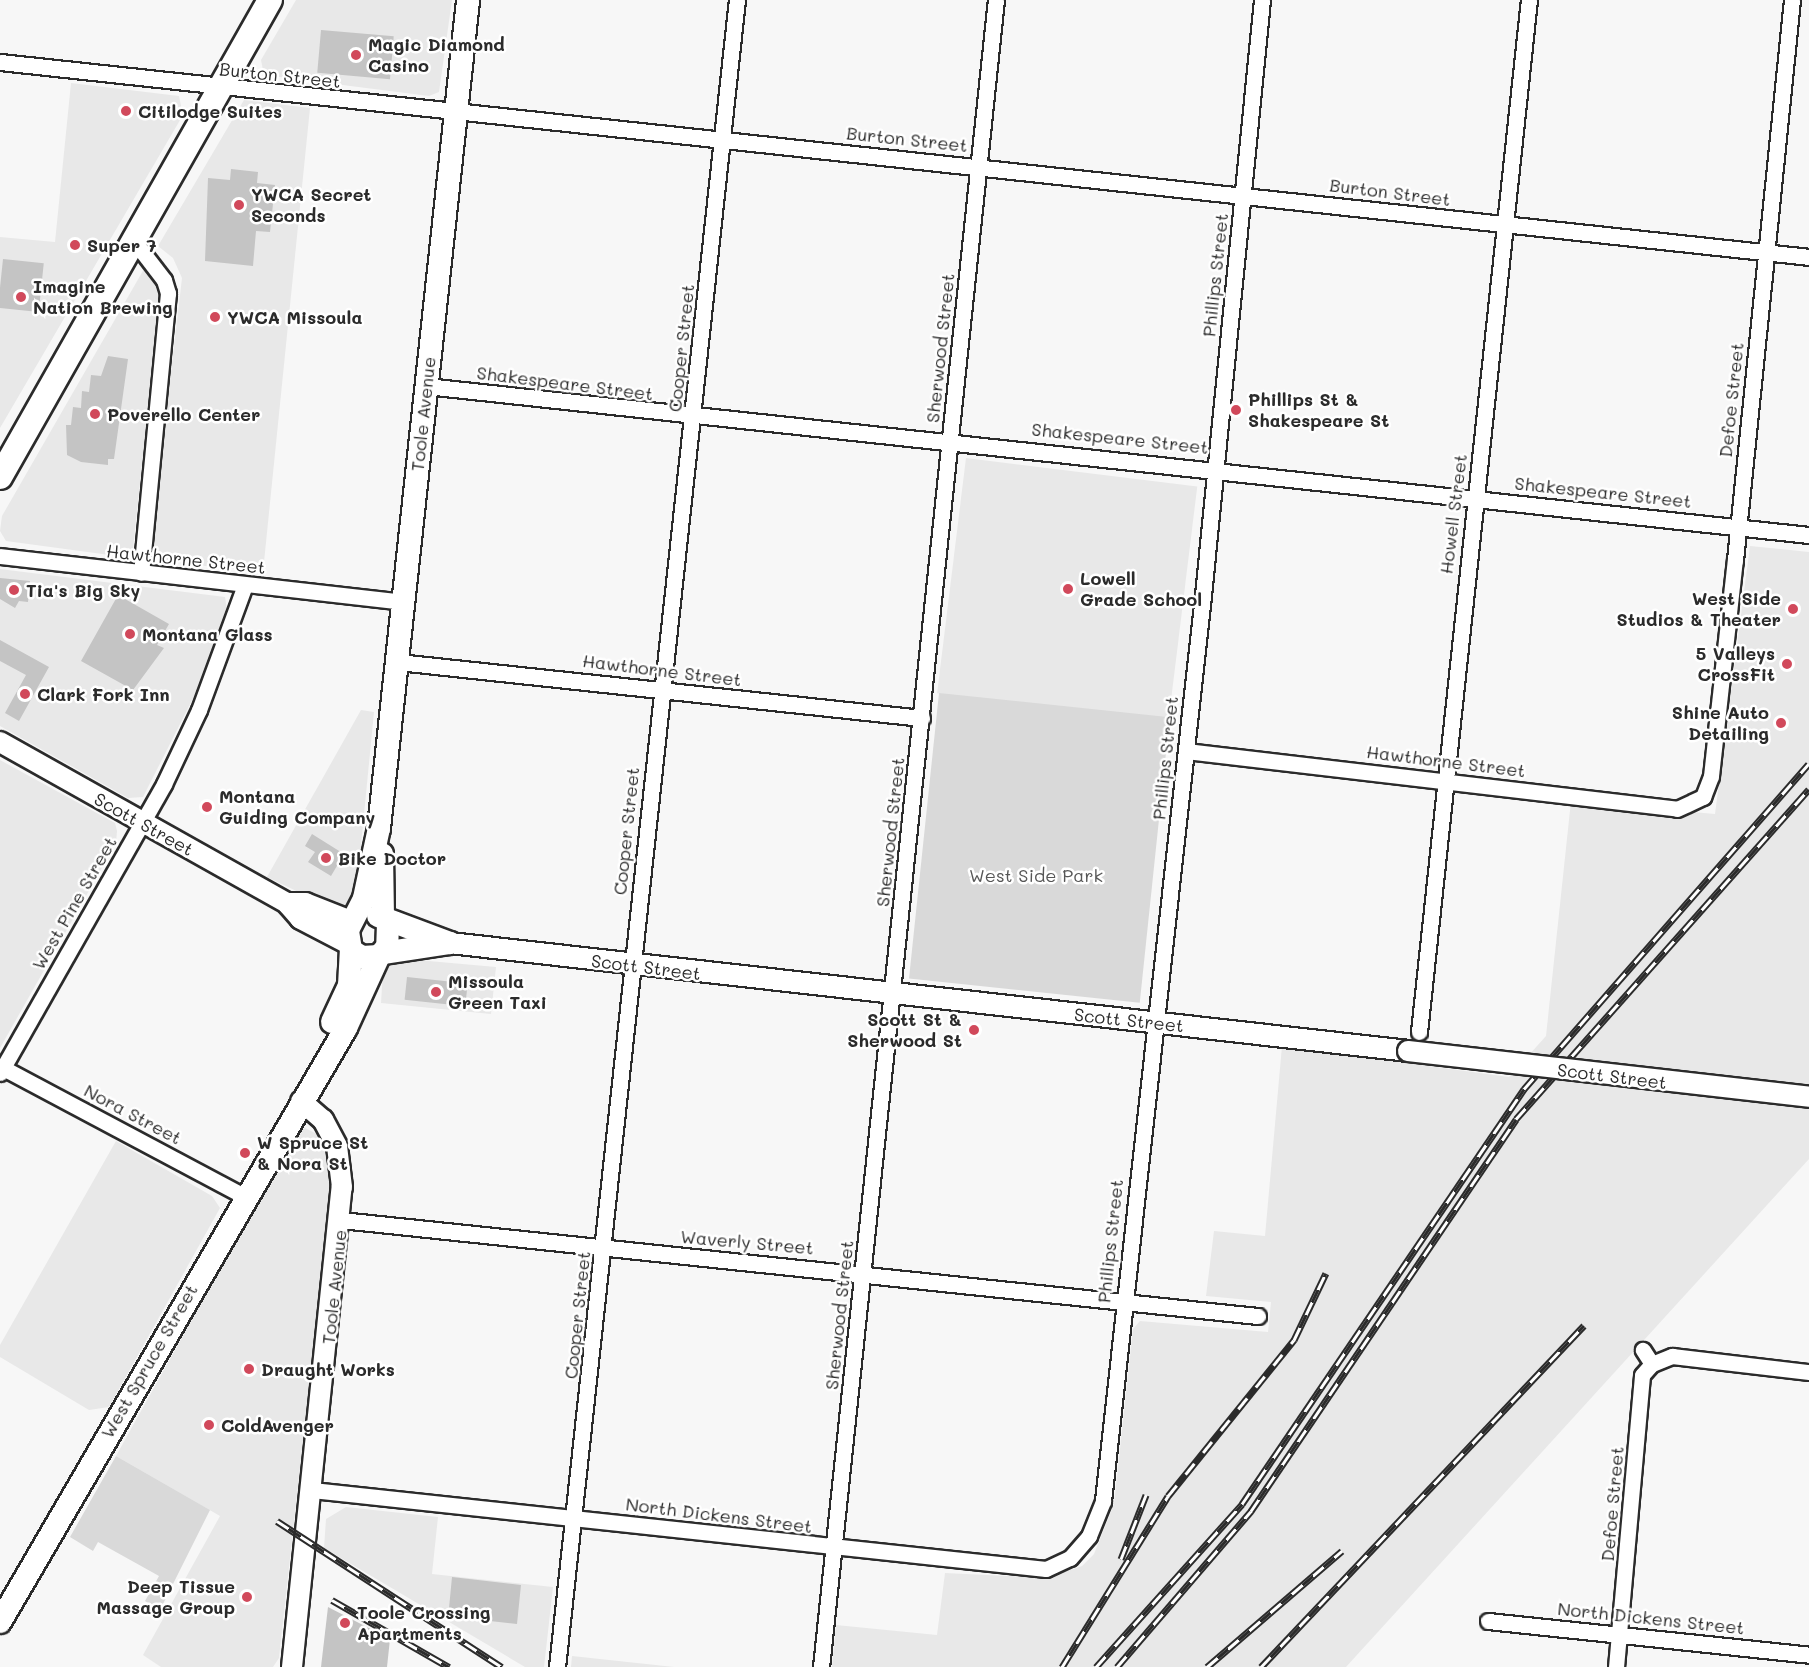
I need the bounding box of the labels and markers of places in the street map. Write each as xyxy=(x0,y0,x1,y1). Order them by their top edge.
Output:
place label: Magic Diamond Casino xyxy=(368,34,505,76)
marker: Magic Diamond Casino xyxy=(349,48,363,62)
place label: Citilodge Suites xyxy=(138,100,282,122)
marker: Citilodge Suites xyxy=(119,104,133,118)
place label: YWCA Secret Seconds xyxy=(251,184,371,226)
marker: YWCA Secret Seconds xyxy=(232,198,246,212)
place label: Super 7 xyxy=(87,234,157,256)
marker: Super 7 xyxy=(68,238,82,252)
place label: Imagine Nation Brewing xyxy=(33,276,173,318)
marker: Imagine Nation Brewing xyxy=(14,290,28,304)
place label: YWCA Missoula xyxy=(227,306,362,328)
marker: YWCA Missoula xyxy=(208,310,222,324)
place label: Phillips St & Shakespeare St xyxy=(1248,389,1389,432)
place label: Poverello Center xyxy=(107,403,260,425)
marker: Phillips St & Shakespeare St xyxy=(1229,403,1243,417)
marker: Poverello Center xyxy=(88,407,102,421)
place label: Lowell Grade School xyxy=(1080,568,1202,610)
place label: Tia's Big Sky xyxy=(26,579,140,601)
marker: Lowell Grade School xyxy=(1061,582,1075,596)
marker: Tia's Big Sky xyxy=(7,583,21,597)
place label: West Side Studios & Theater xyxy=(1617,588,1781,630)
marker: West Side Studios & Theater xyxy=(1786,602,1800,616)
place label: Montana Glass xyxy=(142,623,273,645)
marker: Montana Glass xyxy=(123,627,137,641)
place label: 5 Valleys CrossFit xyxy=(1696,643,1775,686)
marker: 5 Valleys CrossFit xyxy=(1780,657,1794,671)
place label: Clark Fork Inn xyxy=(37,683,170,705)
marker: Clark Fork Inn xyxy=(18,687,32,701)
place label: Shine Auto Detailing xyxy=(1672,702,1769,744)
marker: Shine Auto Detailing xyxy=(1774,716,1788,730)
place label: Montana Guiding Company xyxy=(219,786,375,828)
marker: Montana Guiding Company xyxy=(200,800,214,814)
place label: Bike Doctor xyxy=(338,847,446,869)
marker: Bike Doctor xyxy=(319,851,333,865)
place label: Missoula Green Taxi xyxy=(448,971,547,1014)
marker: Missoula Green Taxi xyxy=(429,985,443,999)
place label: Scott St & Sherwood St xyxy=(847,1009,962,1052)
marker: Scott St & Sherwood St xyxy=(967,1023,981,1037)
place label: W Spruce St & Nora St xyxy=(257,1132,368,1174)
marker: W Spruce St & Nora St xyxy=(238,1146,252,1160)
place label: Draught Works xyxy=(261,1358,395,1380)
marker: Draught Works xyxy=(242,1362,256,1376)
place label: ColdAvenger xyxy=(221,1414,334,1436)
marker: ColdAvenger xyxy=(202,1418,216,1432)
place label: Deep Tissue Massage Group xyxy=(96,1576,235,1618)
marker: Deep Tissue Massage Group xyxy=(240,1590,254,1604)
place label: Toole Crossing Apartments xyxy=(357,1602,491,1644)
marker: Toole Crossing Apartments xyxy=(338,1616,352,1630)

